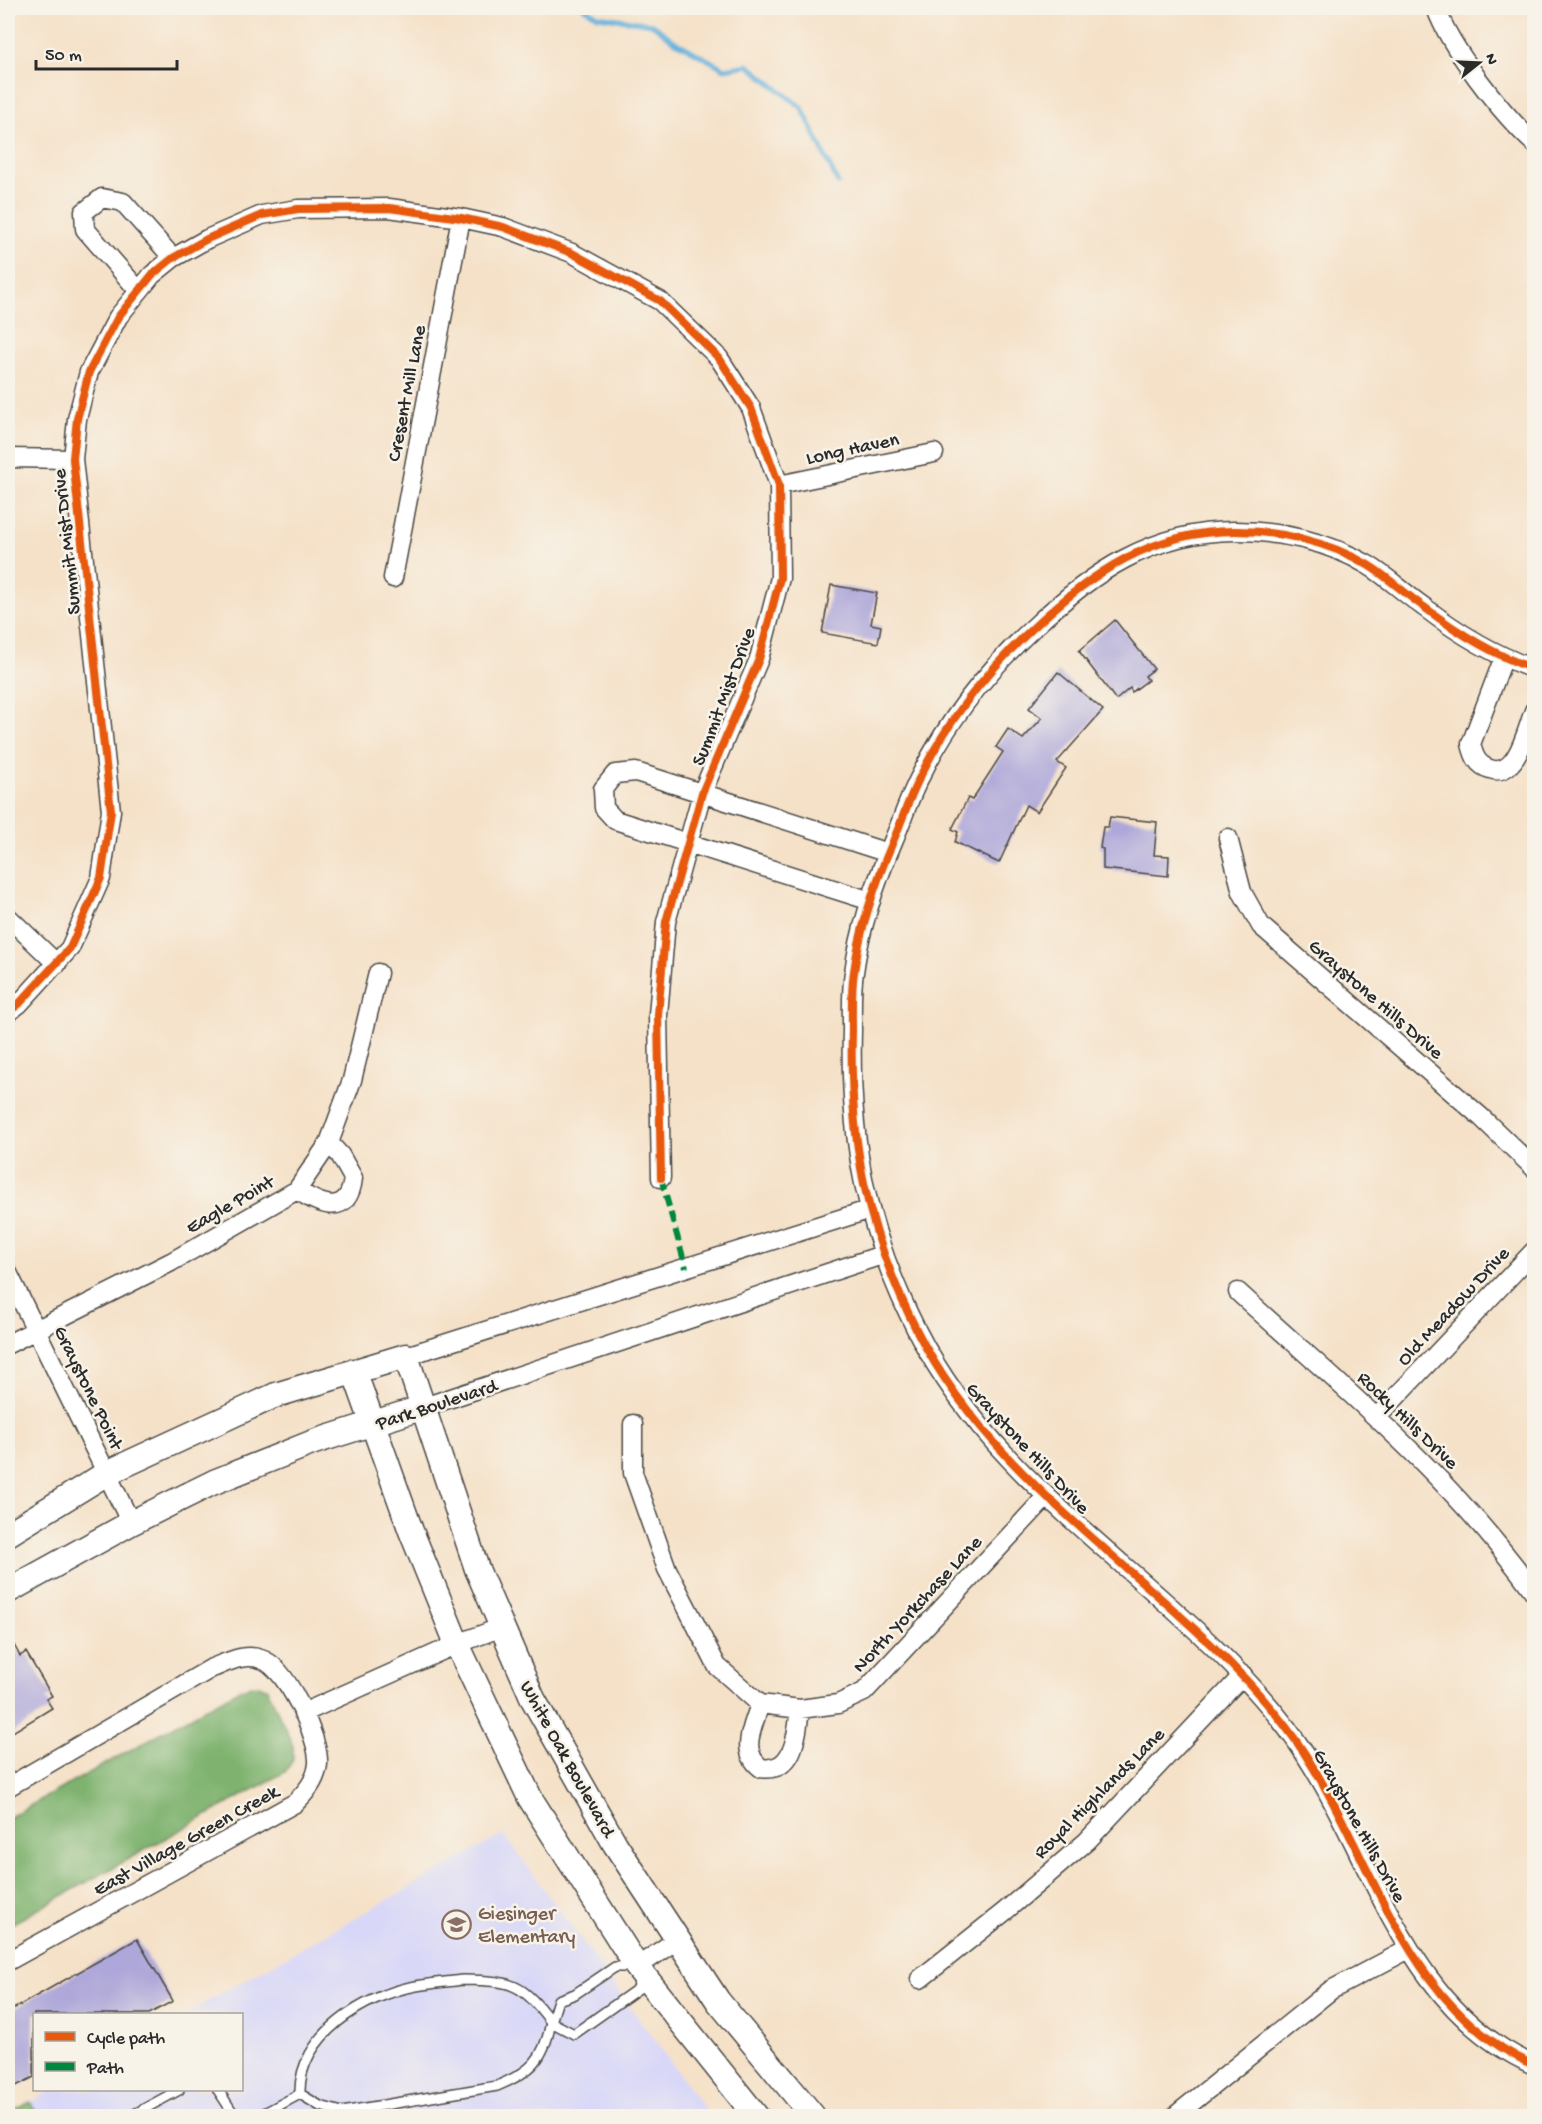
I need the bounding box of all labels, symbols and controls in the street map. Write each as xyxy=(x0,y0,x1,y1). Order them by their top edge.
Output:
scale bar xyxy=(36,33,177,71)
north arrow xyxy=(1449,33,1509,93)
text: 50 m xyxy=(45,46,82,67)
text: N xyxy=(1479,52,1501,68)
street label: Cresent Mill Lane xyxy=(384,323,433,464)
street label: Long Haven xyxy=(804,429,902,471)
street label: Summit Mist Drive xyxy=(49,467,88,616)
street label: Summit Mist Drive xyxy=(688,624,762,770)
street label: Graystone Hills Drive xyxy=(1302,936,1447,1066)
street label: Eagle Point xyxy=(183,1171,280,1240)
street label: Old Meadow Drive xyxy=(1394,1243,1516,1372)
street label: Graystone Point xyxy=(47,1323,127,1456)
street label: Rocky Hills Drive xyxy=(1351,1368,1462,1476)
street label: Park Boulevard xyxy=(373,1375,503,1437)
street label: Graystone Hills Drive xyxy=(960,1379,1094,1520)
street label: North Yorkchase Lane xyxy=(849,1532,989,1679)
street label: White Oak Boulevard xyxy=(513,1677,620,1844)
street label: Royal Highlands Lane xyxy=(1030,1724,1171,1865)
street label: Graystone Hills Drive xyxy=(1306,1746,1410,1908)
street label: East Village Green Creek xyxy=(90,1781,285,1902)
place label: Giesinger Elementary xyxy=(478,1904,576,1950)
school or university icon: Giesinger Elementary xyxy=(441,1908,473,1940)
legend xyxy=(33,2013,243,2091)
text: Cycle path xyxy=(87,2029,165,2050)
text: Path xyxy=(86,2059,124,2080)

